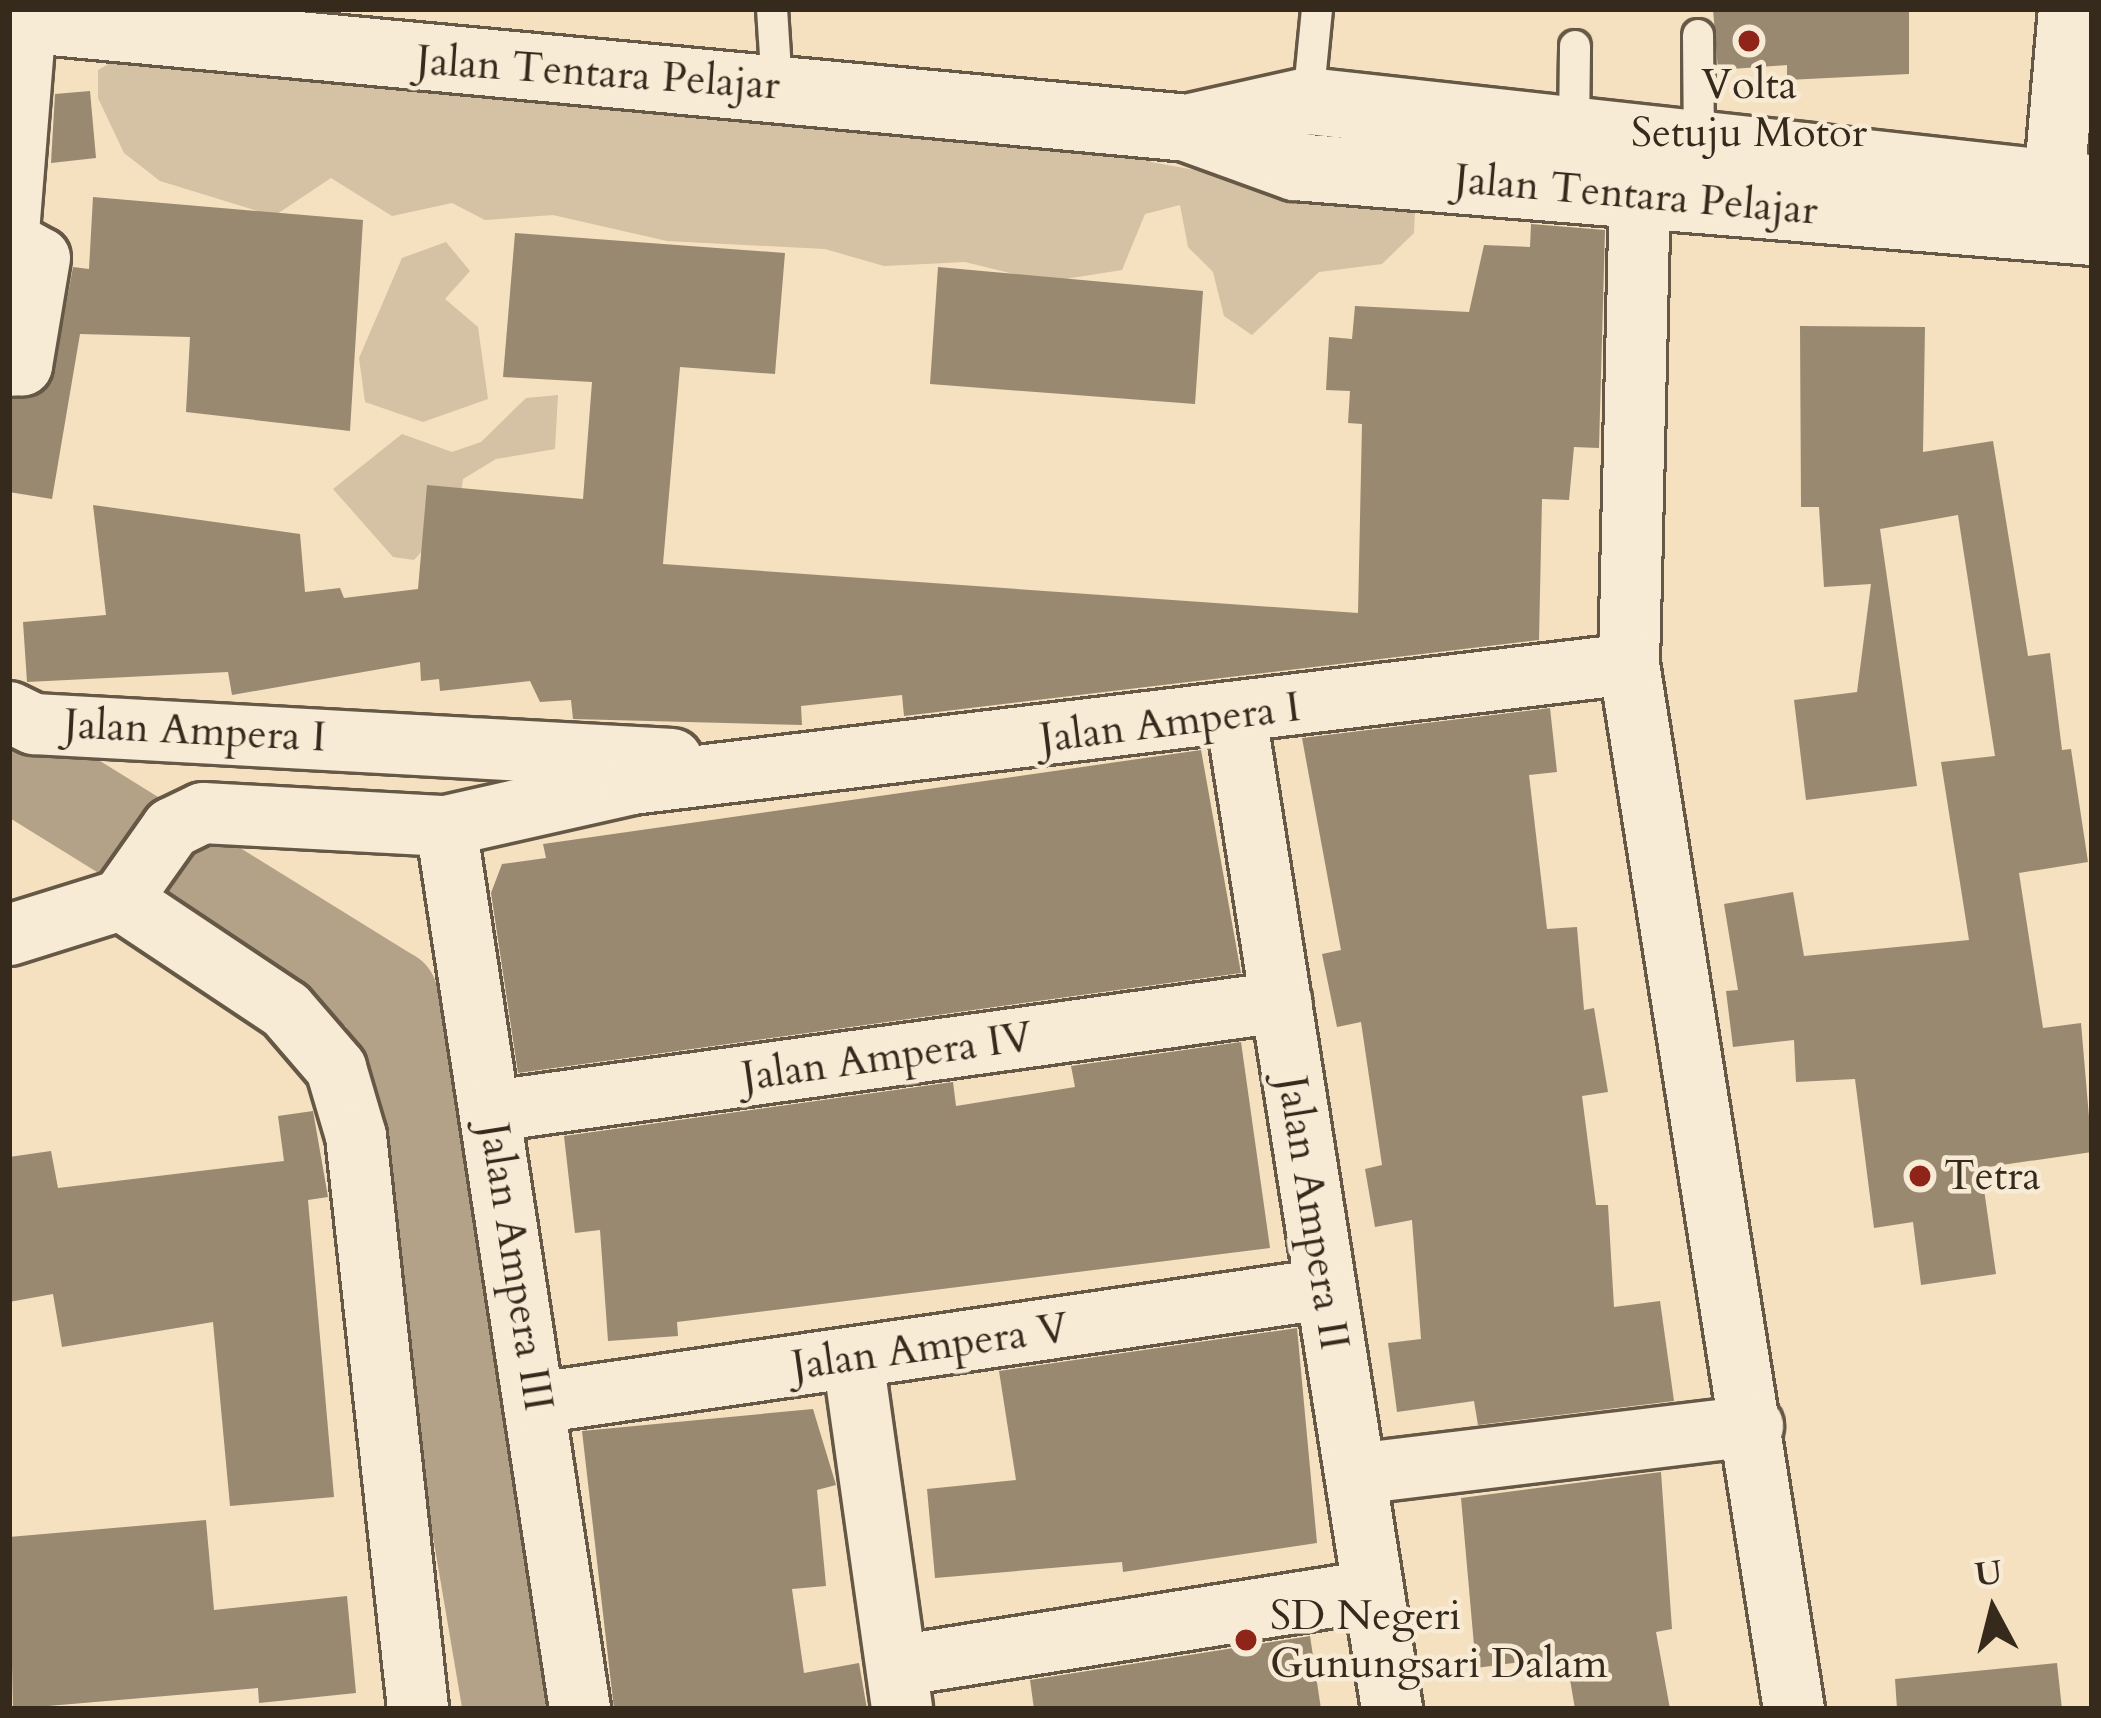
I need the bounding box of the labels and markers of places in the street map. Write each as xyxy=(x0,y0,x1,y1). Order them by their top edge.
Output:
marker: Volta Setuju Motor xyxy=(1736,28,1762,54)
place label: Volta Setuju Motor xyxy=(1631,60,1867,158)
place label: Tetra xyxy=(1944,1151,2041,1201)
marker: Tetra xyxy=(1907,1163,1933,1189)
place label: SD Negeri Gunungsari Dalam xyxy=(1270,1591,1608,1690)
marker: SD Negeri Gunungsari Dalam xyxy=(1233,1627,1259,1653)

